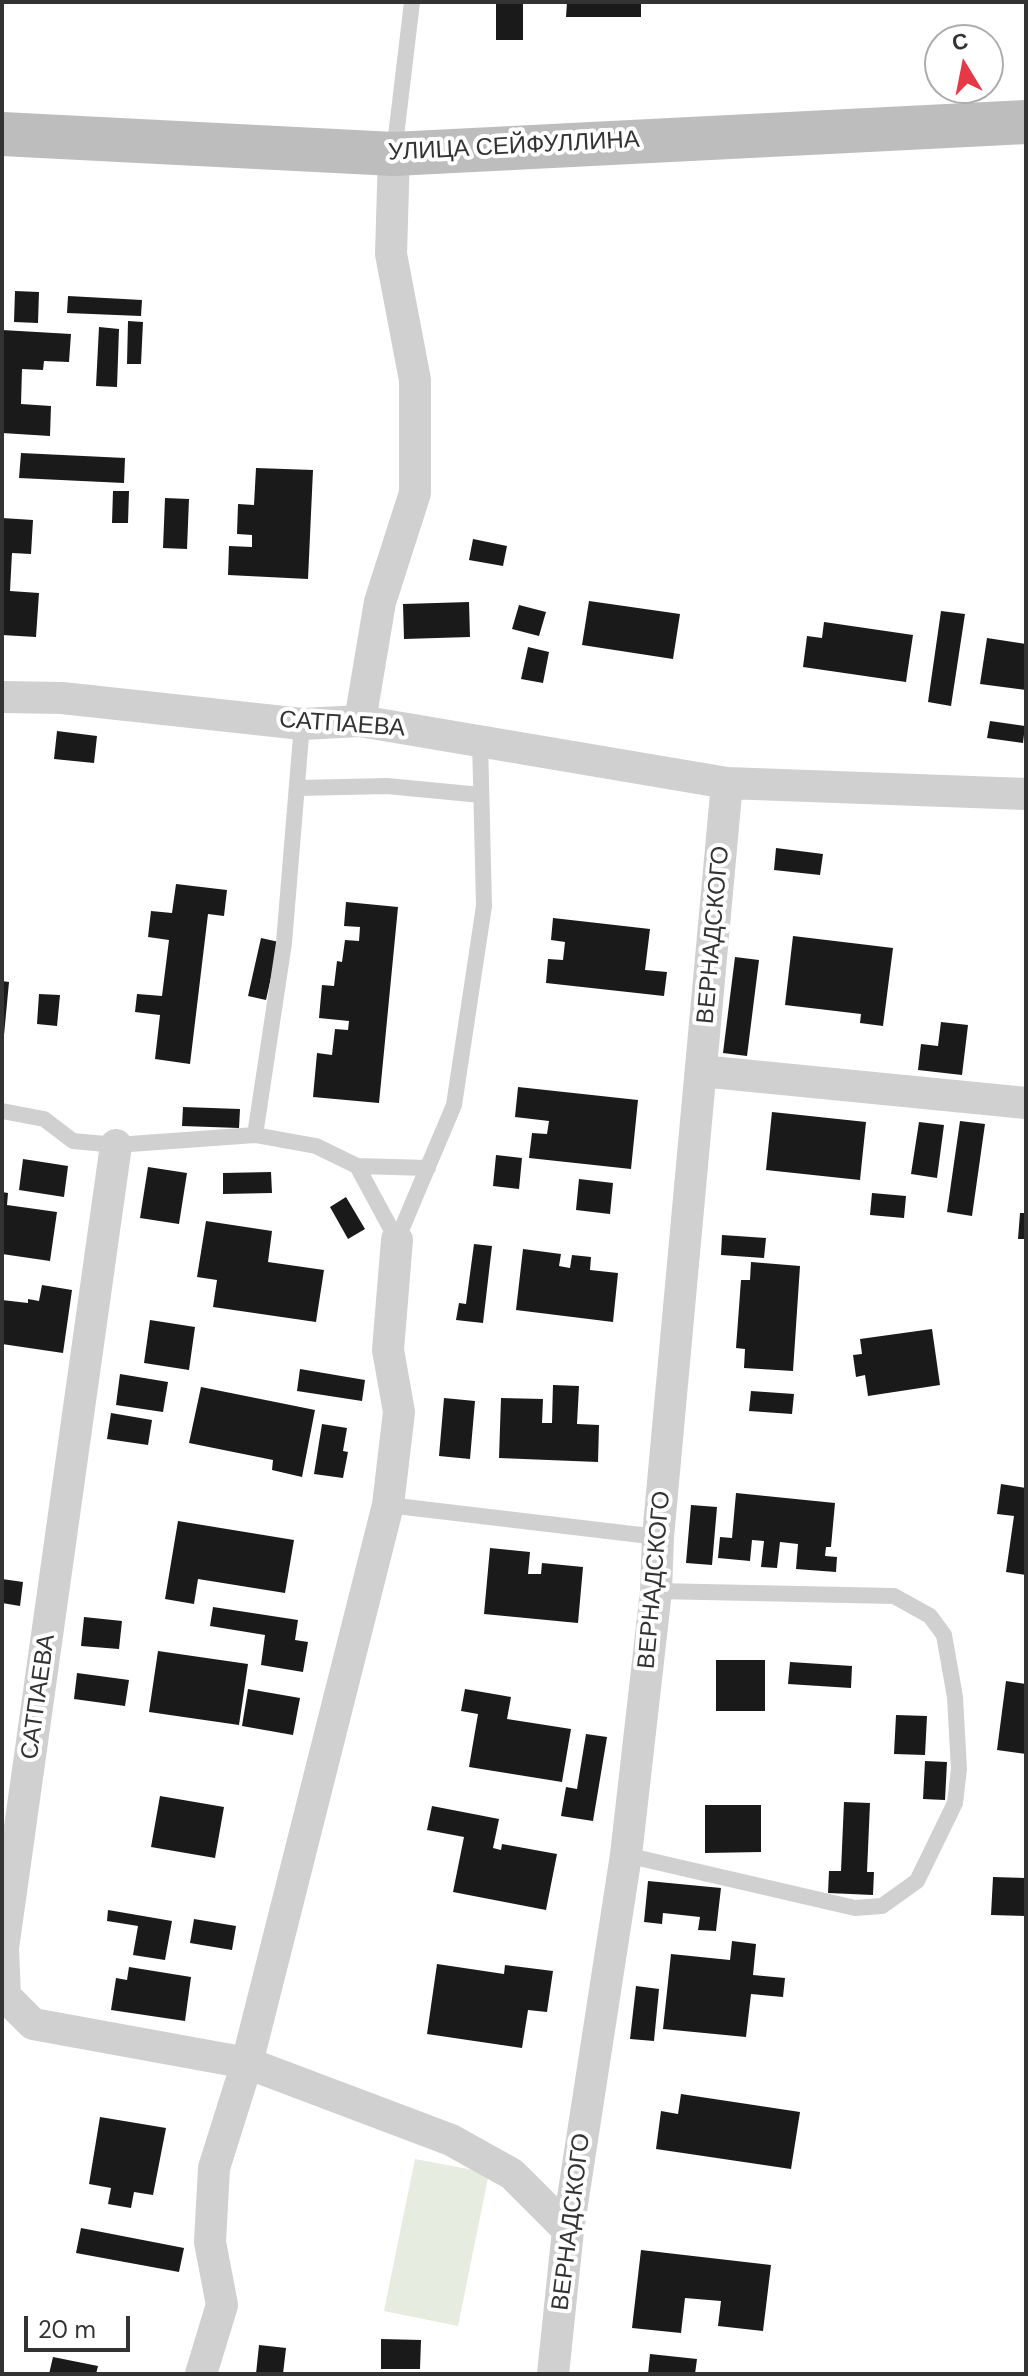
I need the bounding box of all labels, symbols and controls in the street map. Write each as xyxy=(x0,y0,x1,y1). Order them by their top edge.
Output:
north arrow xyxy=(924,24,1004,104)
text: С xyxy=(950,26,970,58)
street label: УЛИЦА СЕЙФУЛЛИНА xyxy=(387,126,641,168)
street label: САТПАЕВА xyxy=(278,706,406,744)
street label: ВЕРНАДСКОГО xyxy=(692,845,736,1025)
street label: ВЕРНАДСКОГО xyxy=(633,1490,677,1670)
street label: САТПАЕВА xyxy=(16,1633,62,1761)
street label: ВЕРНАДСКОГО xyxy=(547,2132,597,2312)
scale bar xyxy=(28,2300,134,2350)
text: 20 m xyxy=(38,2314,96,2345)

